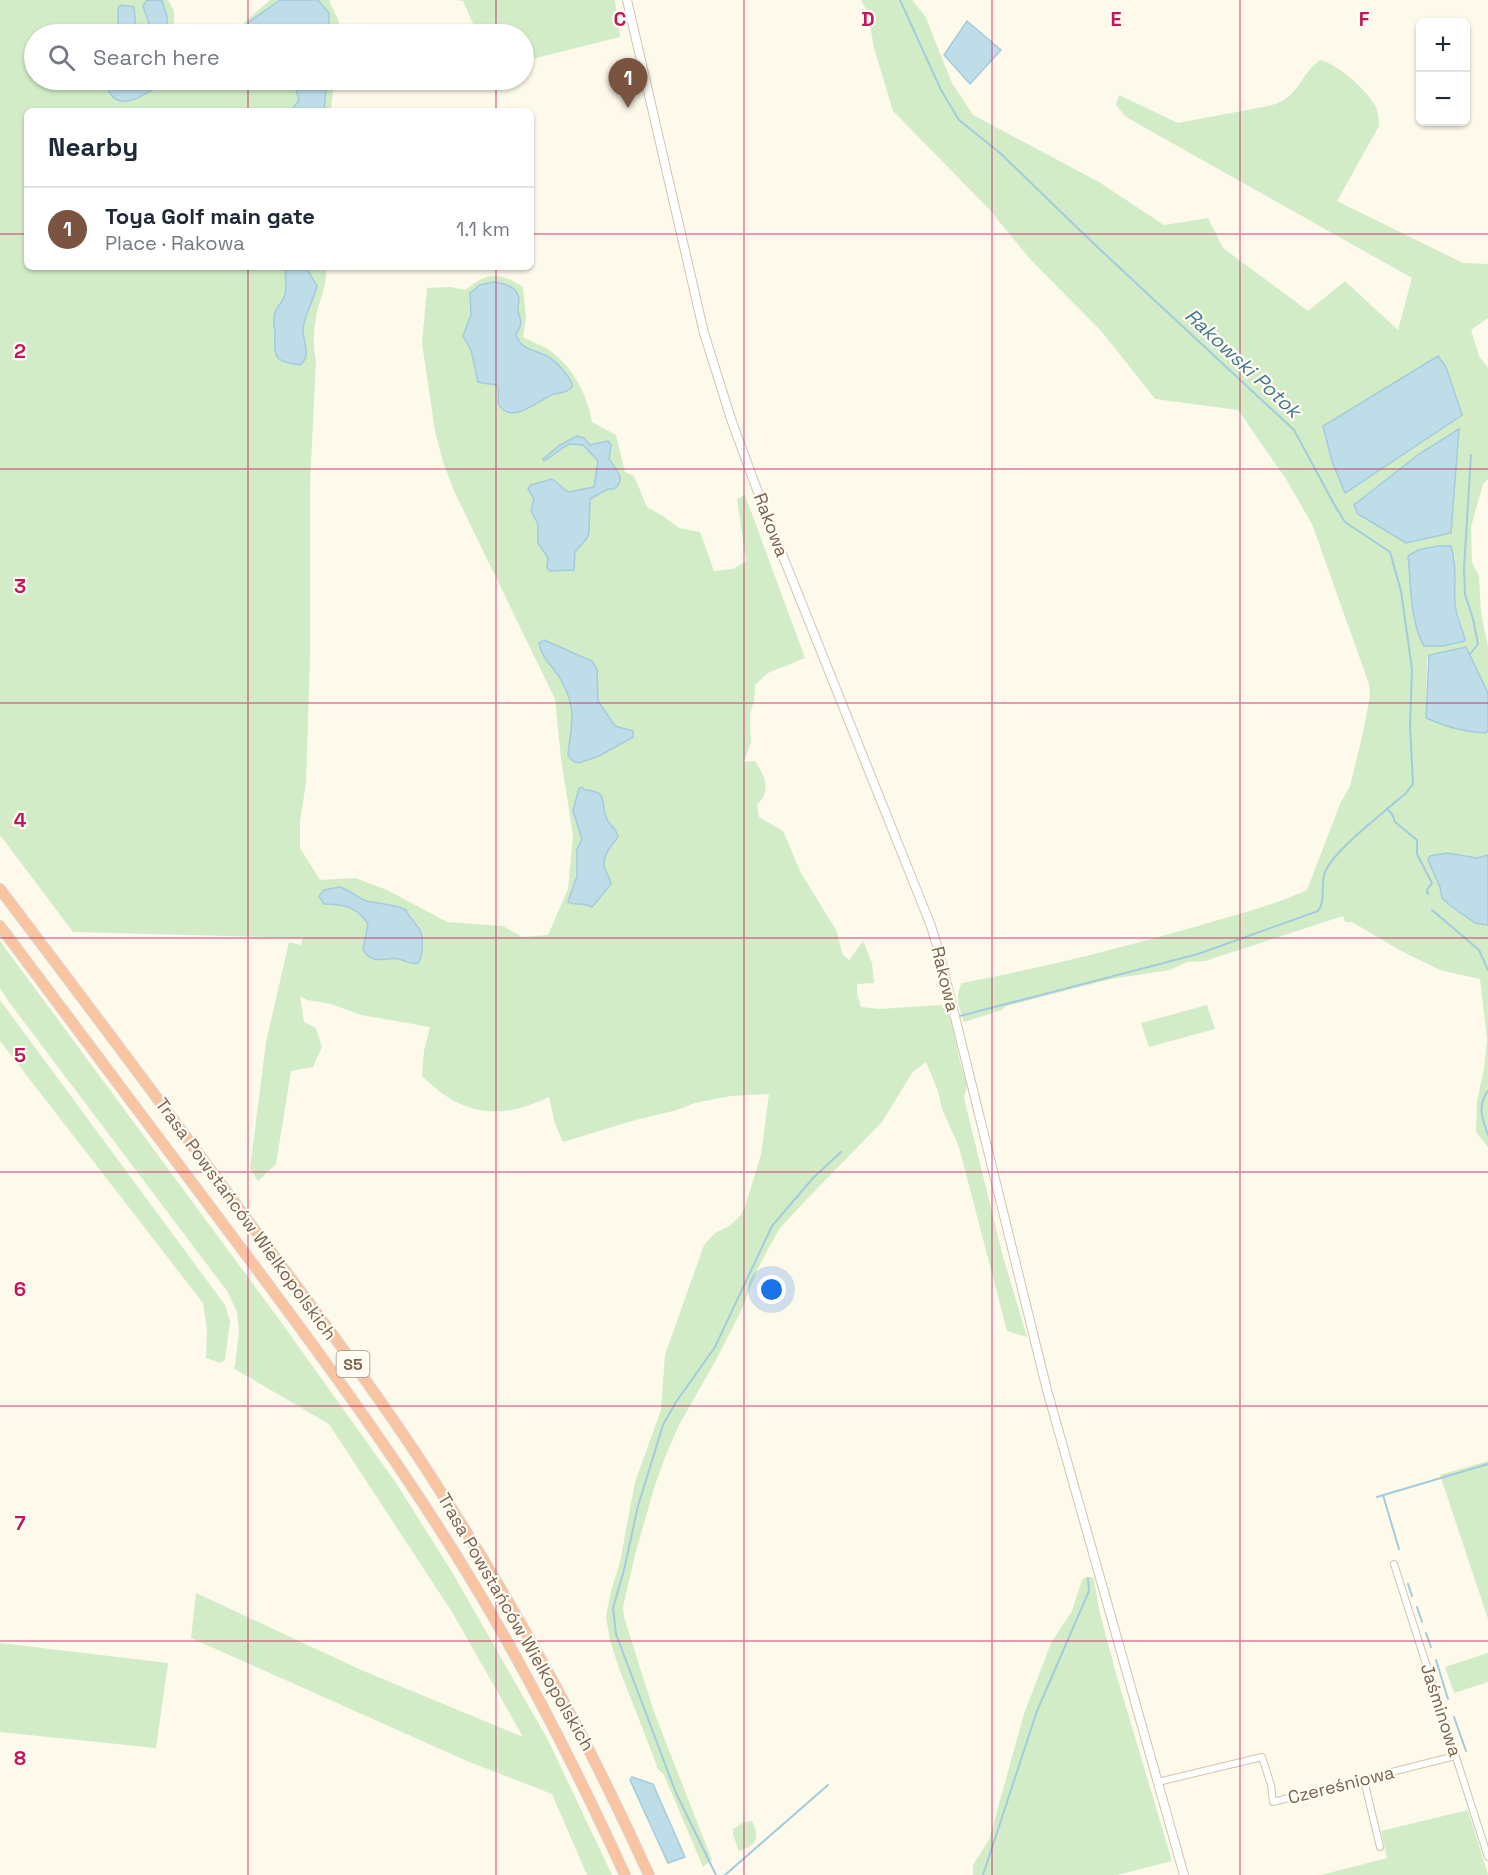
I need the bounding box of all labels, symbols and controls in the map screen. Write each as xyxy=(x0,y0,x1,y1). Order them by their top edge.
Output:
text: C xyxy=(614,6,627,32)
text: D xyxy=(861,6,875,32)
text: E xyxy=(1110,6,1122,32)
text: F xyxy=(1359,6,1370,32)
map controls xyxy=(1416,18,1470,126)
button: + xyxy=(1416,18,1470,72)
search box xyxy=(24,24,534,90)
icon: search xyxy=(45,41,78,74)
text: Search here xyxy=(93,43,220,71)
pin: 1 xyxy=(608,58,648,108)
button: − xyxy=(1416,72,1470,126)
text: Nearby xyxy=(48,130,138,164)
text: Toya Golf main gate xyxy=(105,202,315,230)
text: 1 xyxy=(63,216,72,242)
text: 1.1 km xyxy=(456,216,510,242)
text: Place · Rakowa xyxy=(105,230,245,256)
water label: Rakowski Potok xyxy=(1179,303,1308,425)
text: 2 xyxy=(14,338,26,364)
street label: Rakowa xyxy=(749,490,794,560)
text: 3 xyxy=(14,573,26,599)
text: 4 xyxy=(14,807,27,833)
street label: Rakowa xyxy=(926,944,965,1014)
text: 5 xyxy=(14,1042,26,1068)
street label: Trasa Powstańców Wielkopolskich xyxy=(151,1093,342,1344)
your location xyxy=(757,1275,786,1304)
text: 6 xyxy=(14,1276,26,1302)
road number: S5 xyxy=(336,1351,370,1377)
street label: Trasa Powstańców Wielkopolskich xyxy=(433,1489,600,1755)
text: 7 xyxy=(14,1510,26,1536)
street label: Jaśminowa xyxy=(1416,1660,1467,1759)
text: 8 xyxy=(14,1745,26,1771)
street label: Czereśniowa xyxy=(1285,1760,1396,1809)

